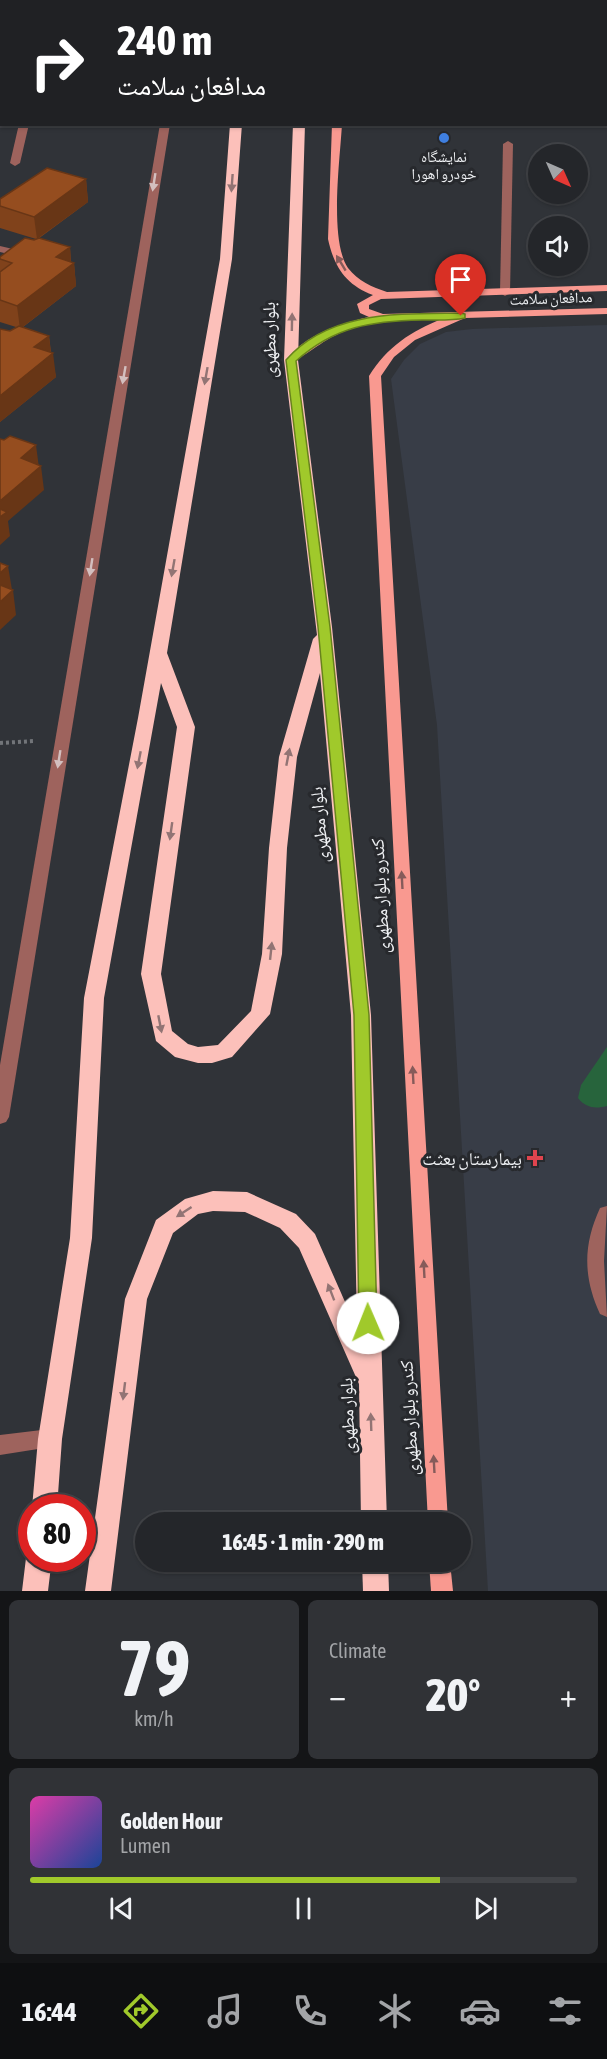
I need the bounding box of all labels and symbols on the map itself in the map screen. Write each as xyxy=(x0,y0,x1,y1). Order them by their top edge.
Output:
marker: نمایشگاه خودرو اهورا xyxy=(437,131,451,145)
north arrow xyxy=(528,144,588,204)
place label: نمایشگاه خودرو اهورا xyxy=(411,148,477,183)
one-way arrow xyxy=(150,173,159,192)
one-way arrow xyxy=(227,173,237,192)
pin xyxy=(435,254,486,316)
one-way arrow xyxy=(335,255,346,271)
street label: مدافعان سلامت xyxy=(509,288,593,310)
street label: بلوار مطهری xyxy=(258,302,281,378)
one-way arrow xyxy=(287,313,297,332)
one-way arrow xyxy=(119,365,128,384)
one-way arrow xyxy=(201,367,210,386)
one-way arrow xyxy=(86,557,95,576)
one-way arrow xyxy=(168,559,177,578)
one-way arrow xyxy=(284,747,293,766)
one-way arrow xyxy=(55,750,64,769)
one-way arrow xyxy=(134,751,143,770)
street label: بلوار مطهری xyxy=(305,786,334,864)
one-way arrow xyxy=(166,822,175,841)
street label: کندرو بلوار مطهری xyxy=(366,837,395,954)
one-way arrow xyxy=(397,870,407,889)
one-way arrow xyxy=(266,942,276,961)
one-way arrow xyxy=(156,1014,165,1033)
one-way arrow xyxy=(408,1065,417,1084)
place label: بیمارستان بعثت xyxy=(422,1148,522,1170)
marker: بیمارستان بعثت xyxy=(526,1149,544,1167)
one-way arrow xyxy=(176,1206,192,1218)
one-way arrow xyxy=(419,1260,428,1279)
one-way arrow xyxy=(326,1283,335,1301)
position arrow xyxy=(336,1291,400,1355)
street label: کندرو بلوار مطهری xyxy=(395,1359,424,1476)
street label: بلوار مطهری xyxy=(335,1377,360,1454)
one-way arrow xyxy=(119,1382,129,1401)
one-way arrow xyxy=(366,1413,376,1432)
one-way arrow xyxy=(430,1455,439,1474)
speed limit sign: 80 xyxy=(18,1494,96,1572)

